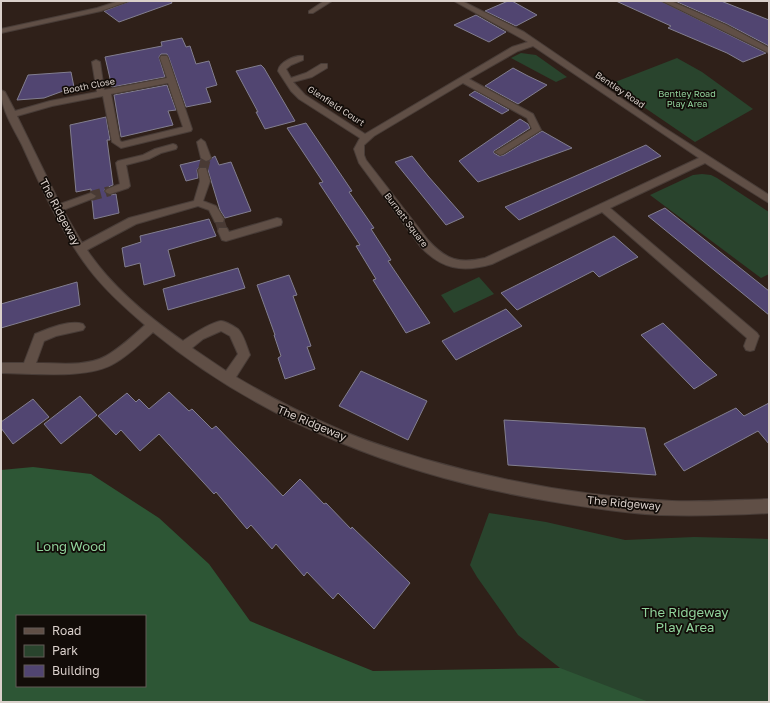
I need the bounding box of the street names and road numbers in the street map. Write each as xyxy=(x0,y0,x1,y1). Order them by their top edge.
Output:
street label: Bentley Road xyxy=(593,69,647,110)
street label: Booth Close xyxy=(62,75,116,96)
street label: Glenfield Court xyxy=(306,83,367,128)
street label: The Ridgeway xyxy=(37,176,84,247)
street label: Burnett Square xyxy=(382,190,431,249)
street label: The Ridgeway xyxy=(276,402,349,443)
street label: The Ridgeway xyxy=(587,493,661,512)

